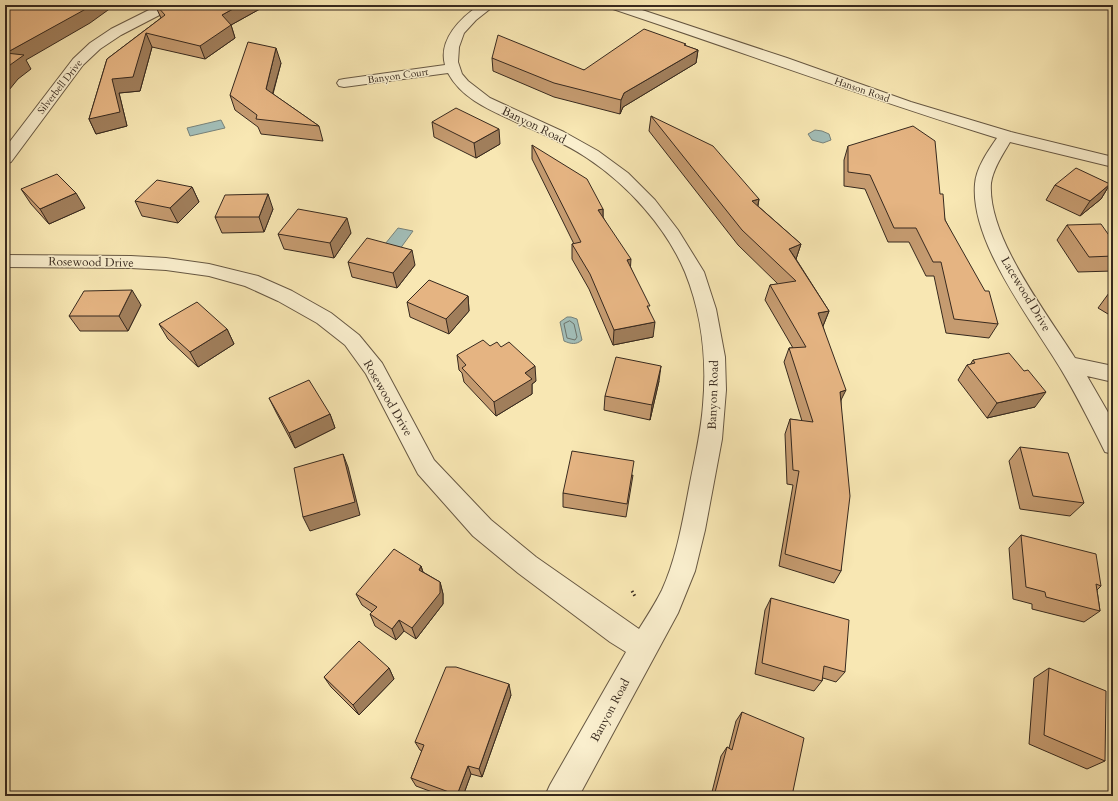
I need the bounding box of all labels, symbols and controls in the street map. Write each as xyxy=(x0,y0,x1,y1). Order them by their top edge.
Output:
street label: Silverbell Drive xyxy=(34,57,86,117)
street label: Banyon Court xyxy=(367,65,430,87)
street label: Hanson Road xyxy=(833,74,892,106)
street label: Banyon Road xyxy=(499,103,569,148)
street label: Rosewood Drive xyxy=(48,253,134,271)
street label: Lacewood Drive xyxy=(997,254,1055,334)
street label: Rosewood Drive xyxy=(360,357,416,439)
street label: Banyon Road xyxy=(704,359,722,430)
street label: Banyon Road xyxy=(587,675,634,744)

